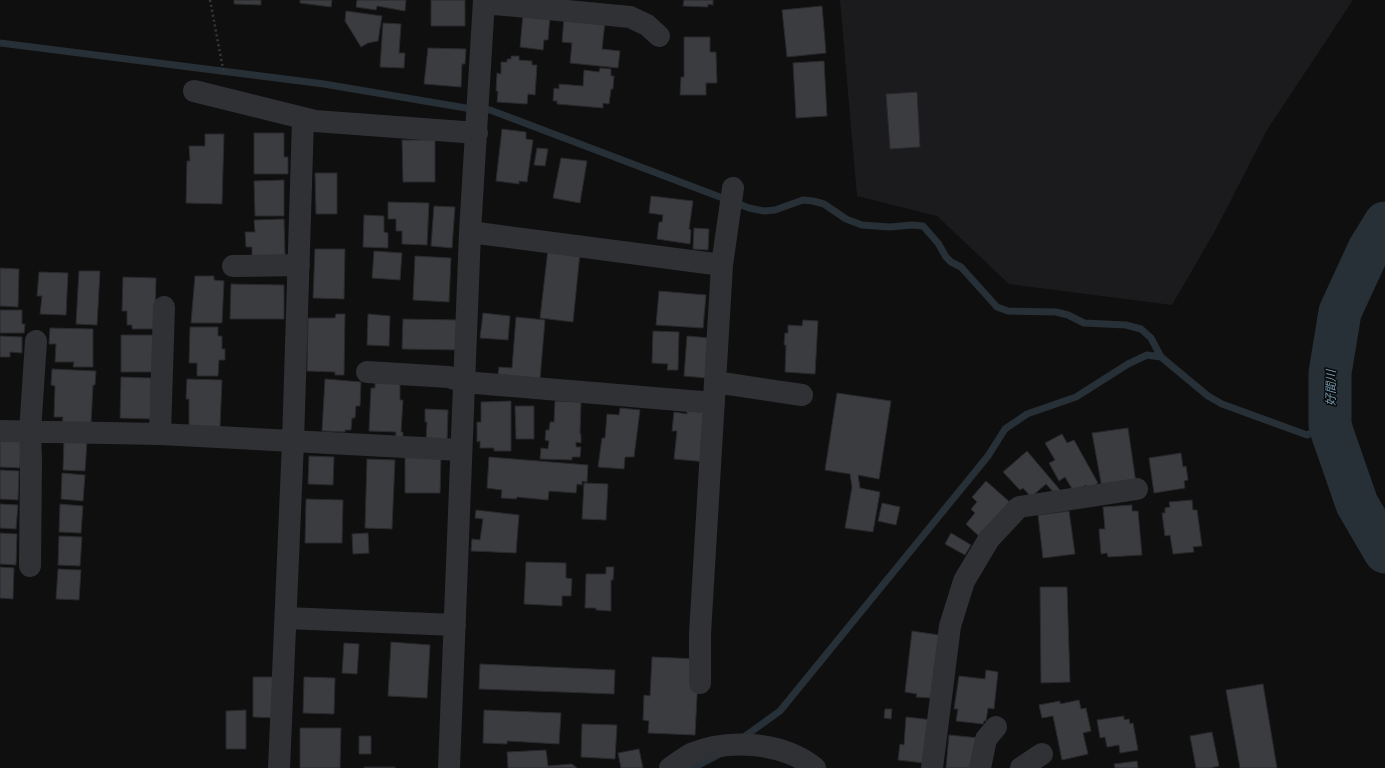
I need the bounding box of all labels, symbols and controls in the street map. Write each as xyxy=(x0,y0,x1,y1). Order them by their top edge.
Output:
water label: 好間川 xyxy=(1323,368,1337,406)

